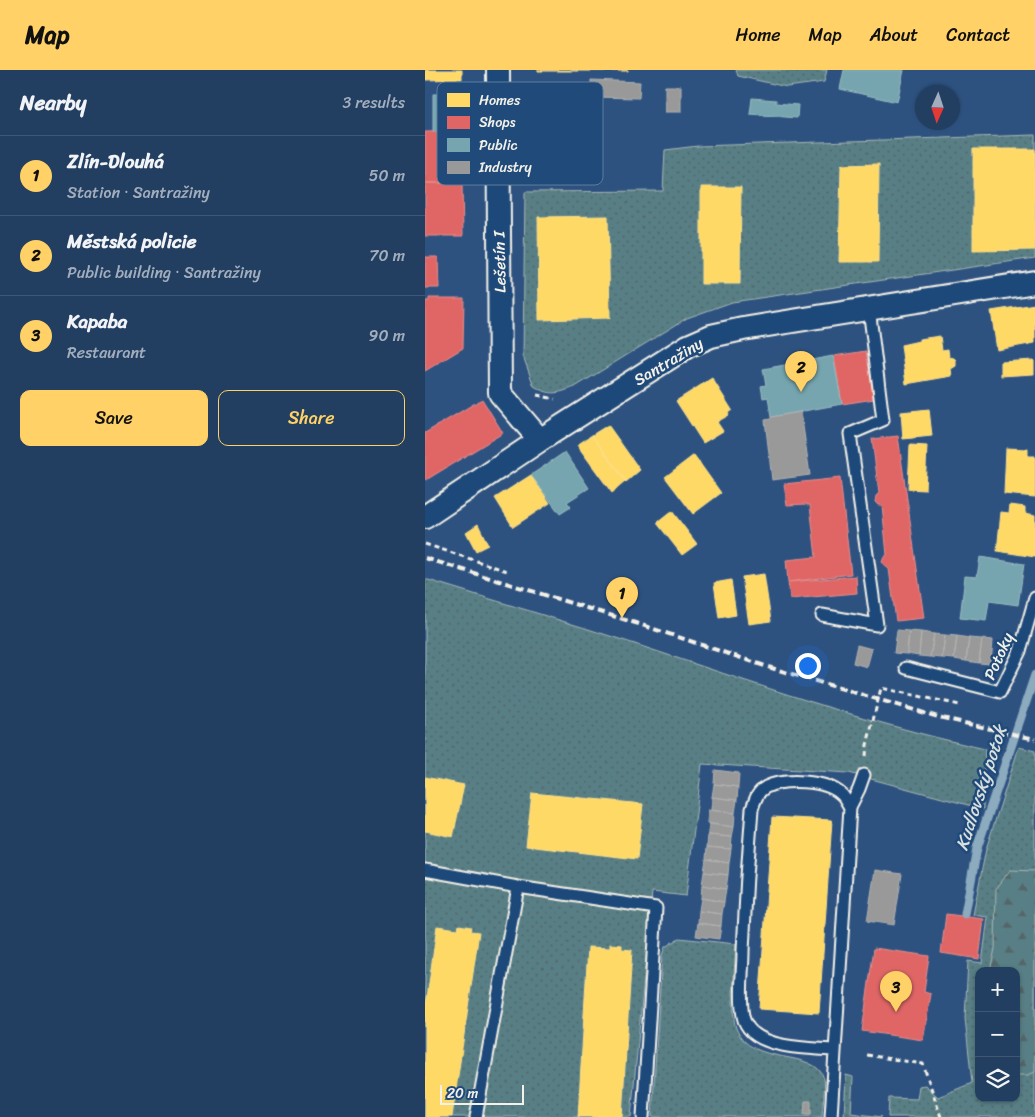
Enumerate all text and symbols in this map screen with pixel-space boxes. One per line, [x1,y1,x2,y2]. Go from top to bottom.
text: Map [25,14,69,56]
text: Home [736,19,781,51]
text: Map [809,19,842,51]
text: About [870,19,918,51]
text: Contact [946,19,1010,51]
legend [437,82,603,185]
text: Nearby [20,84,86,122]
north arrow [915,85,960,130]
text: 3 results [342,88,405,117]
text: Homes [479,88,521,113]
text: Shops [479,110,516,135]
text: Public [479,133,518,158]
text: Zlín-Dlouhá [67,145,164,178]
text: Industry [478,155,533,180]
text: 1 [33,161,39,190]
text: 50 m [369,161,405,190]
text: Station · Santražiny [67,178,210,207]
text: Městská policie [67,225,197,258]
street label: Lešetín I [484,229,515,293]
text: 2 [31,241,41,270]
text: 70 m [369,241,405,270]
text: Public building · Santražiny [67,258,261,287]
text: Kapaba [67,305,127,338]
text: 3 [32,321,40,350]
text: 90 m [369,321,405,350]
street label: Santražiny [628,329,709,394]
text: Restaurant [67,338,146,367]
pin: 2 [785,351,817,392]
button: Save [20,390,208,446]
button: Share [218,390,405,446]
pin: 1 [606,577,638,618]
street label: Potoky [975,627,1022,685]
your location [795,653,821,679]
water label: Kudlovský potok [946,719,1017,855]
map controls [975,967,1020,1102]
button: + [975,967,1020,1012]
pin: 3 [880,971,912,1012]
button: − [975,1012,1020,1057]
button: layers [975,1057,1020,1102]
text: 20 m [447,1081,478,1106]
scale bar [440,1082,524,1105]

